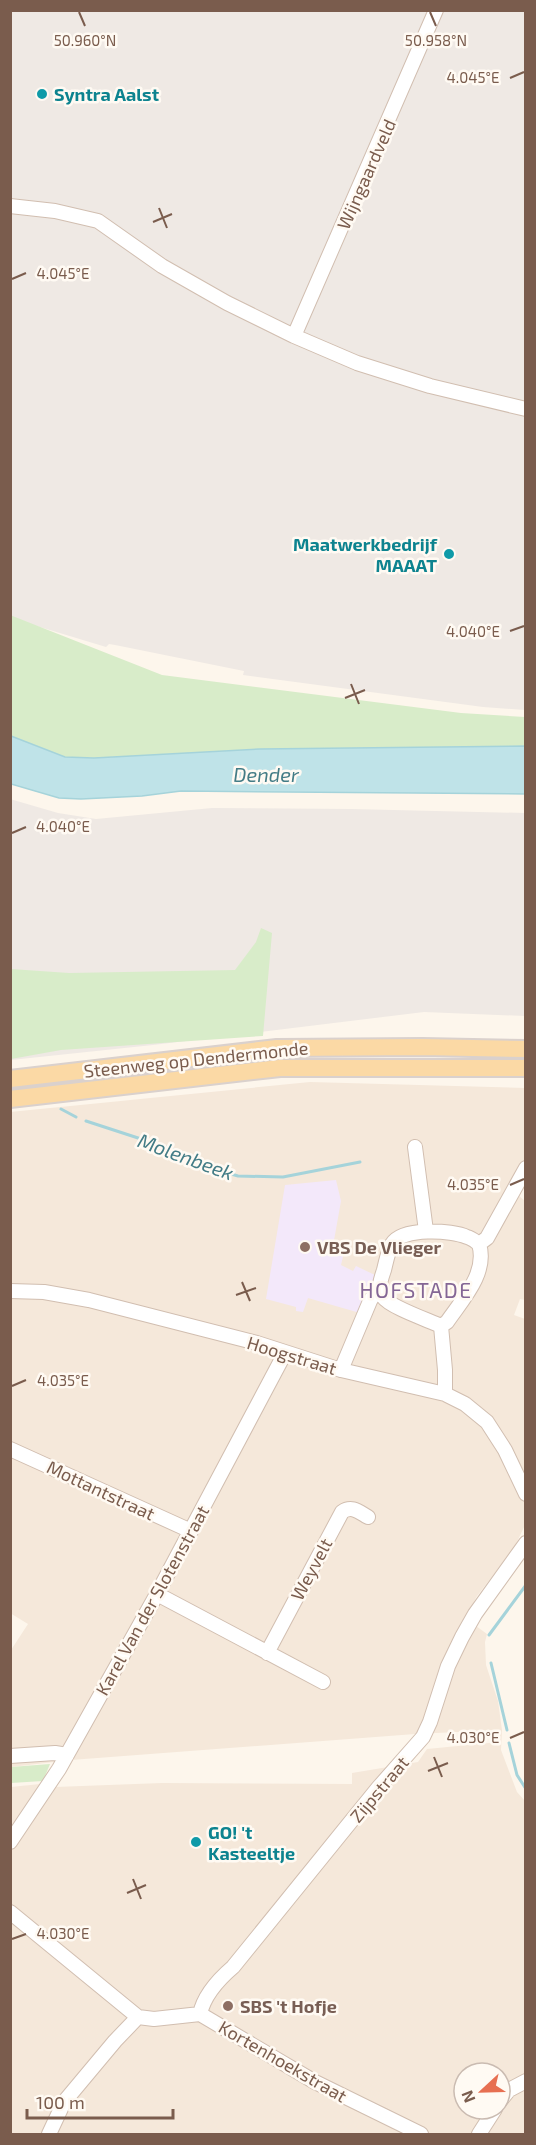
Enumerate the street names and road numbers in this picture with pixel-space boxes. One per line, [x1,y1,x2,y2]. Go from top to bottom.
street label: Wijngaardveld [332,115,400,233]
street label: Steenweg op Dendermonde [83,1036,309,1082]
street label: Hoogstraat [245,1331,340,1379]
street label: Mottantstraat [43,1455,159,1525]
street label: Karel Van der Slotenstraat [91,1501,214,1699]
street label: Weyvelt [286,1534,337,1604]
street label: Zijpstraat [345,1751,413,1826]
street label: Kortenhoekstraat [215,2015,351,2107]

